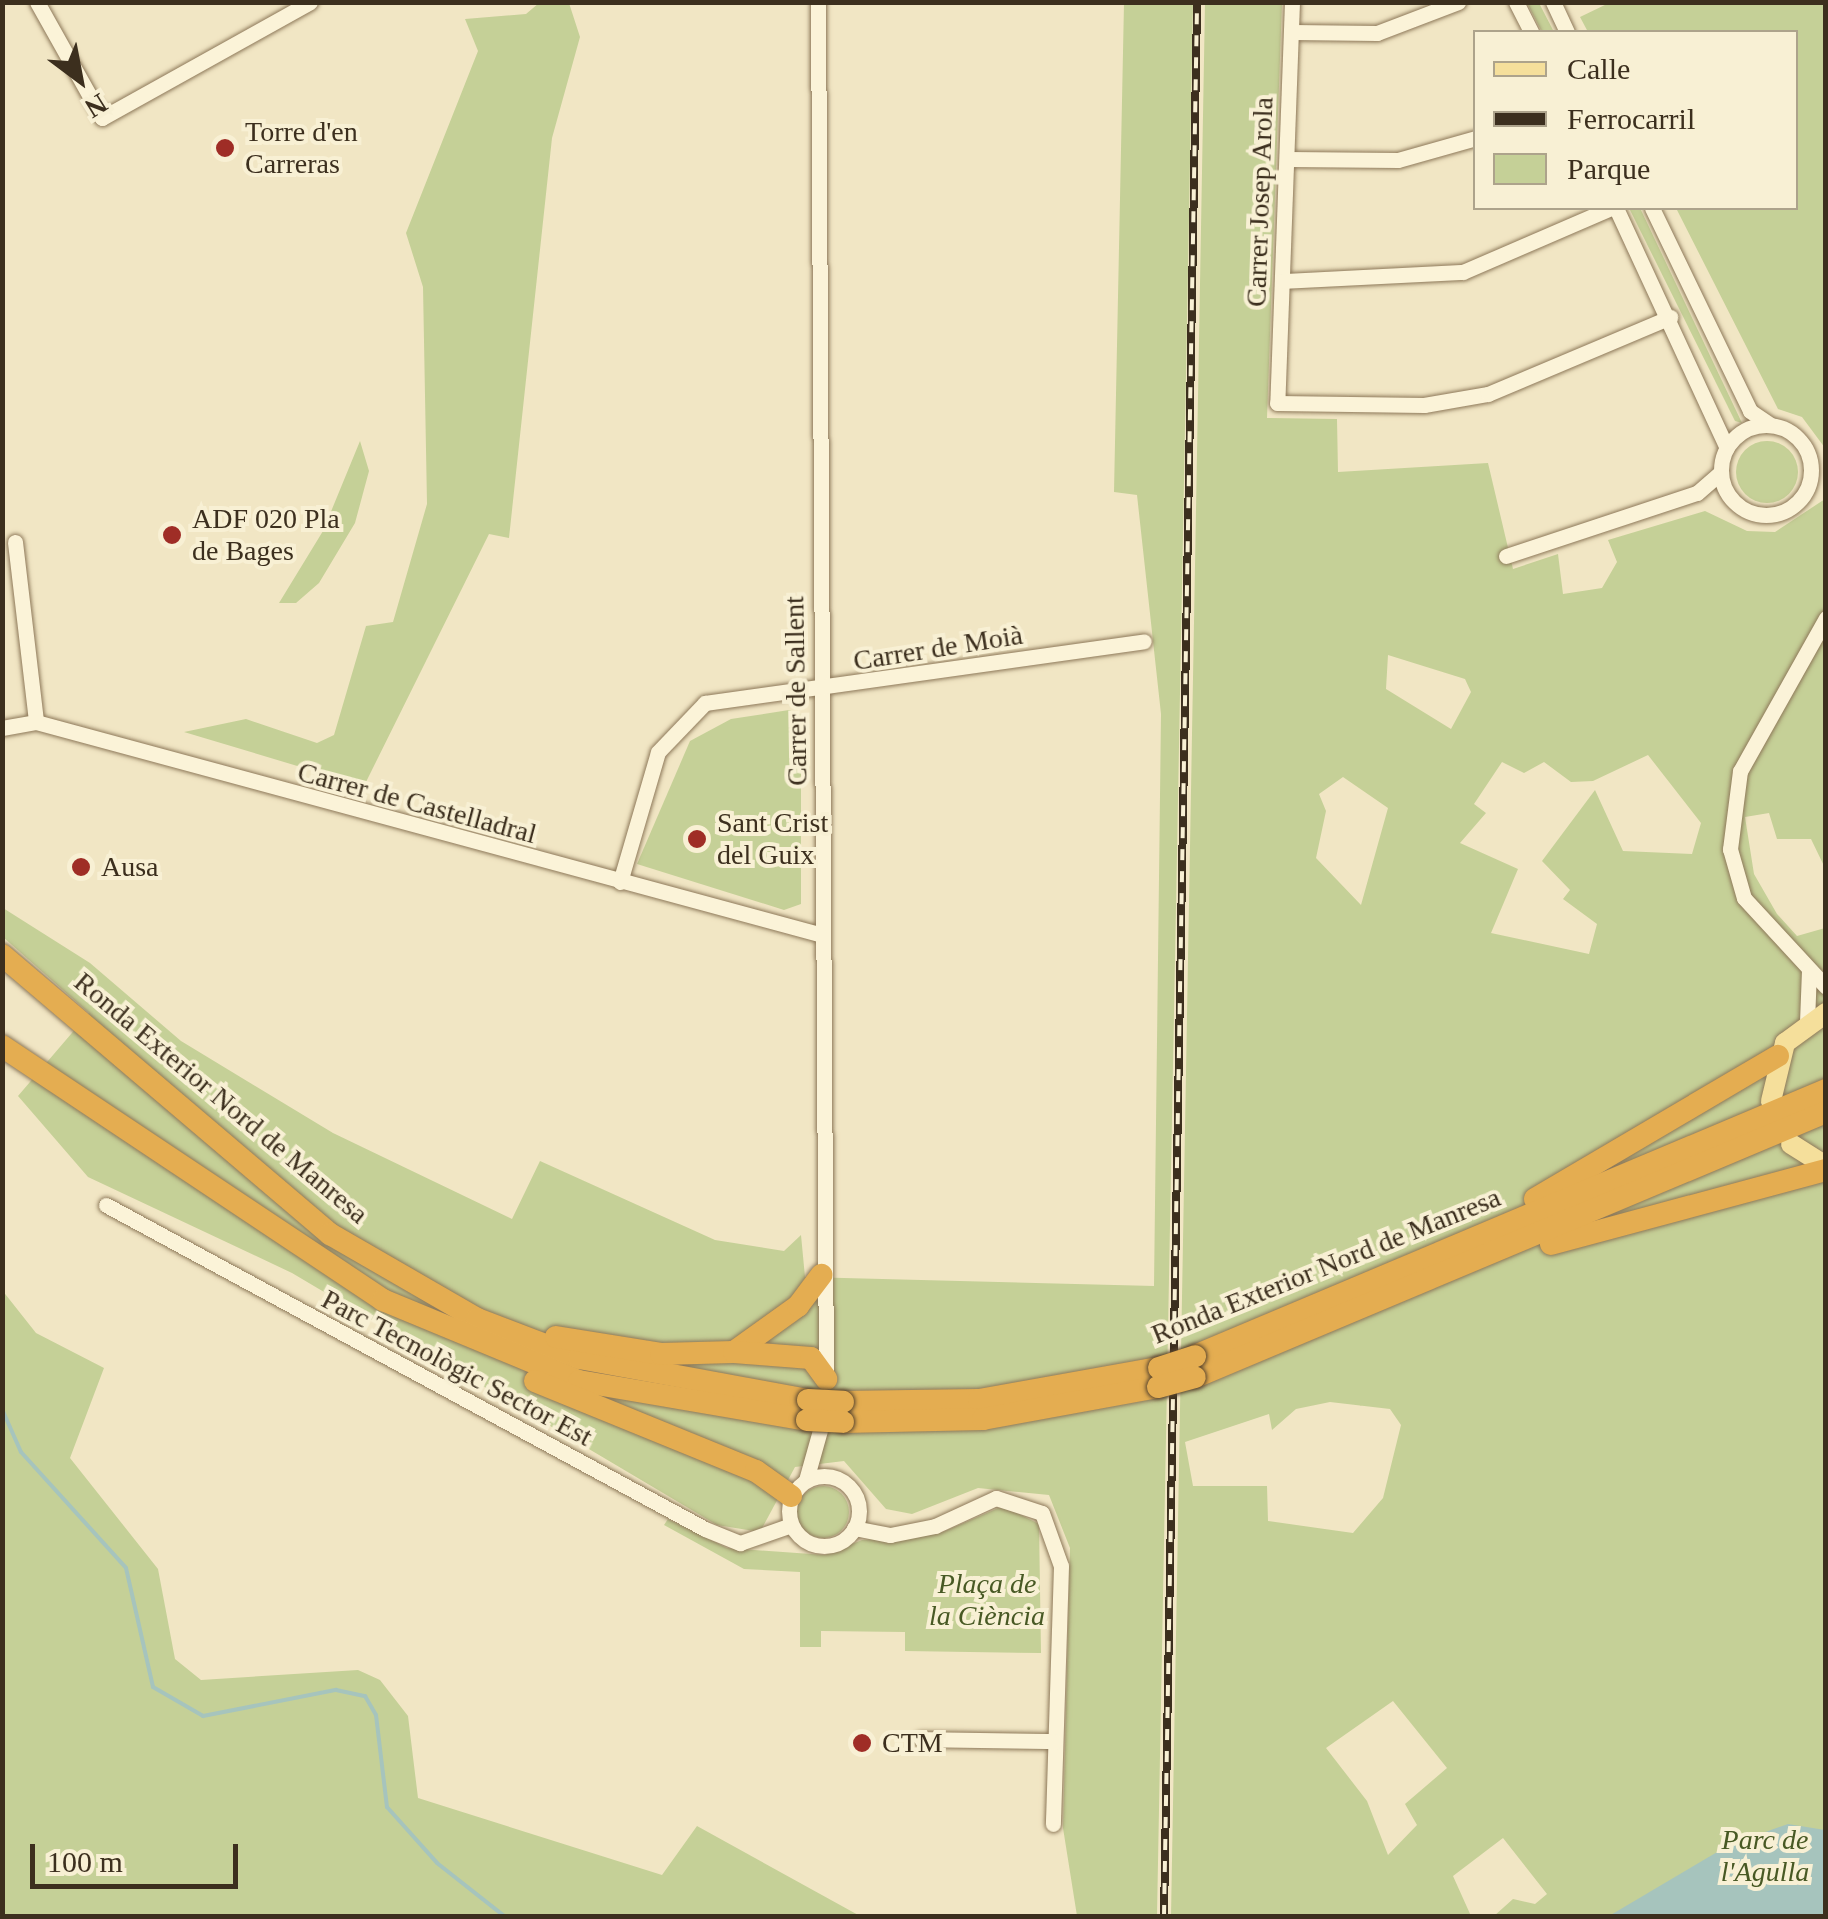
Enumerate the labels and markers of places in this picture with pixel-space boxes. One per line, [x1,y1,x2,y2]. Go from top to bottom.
place label: Torre d'en Carreras [245,115,358,181]
marker: Torre d'en Carreras [214,137,236,159]
place label: ADF 020 Pla de Bages [192,502,340,568]
marker: ADF 020 Pla de Bages [161,524,183,546]
place label: Sant Crist del Guix [717,806,828,872]
marker: Sant Crist del Guix [686,828,708,850]
place label: Ausa [101,850,159,884]
marker: Ausa [70,856,92,878]
place label: CTM [882,1726,943,1760]
marker: CTM [851,1732,873,1754]

